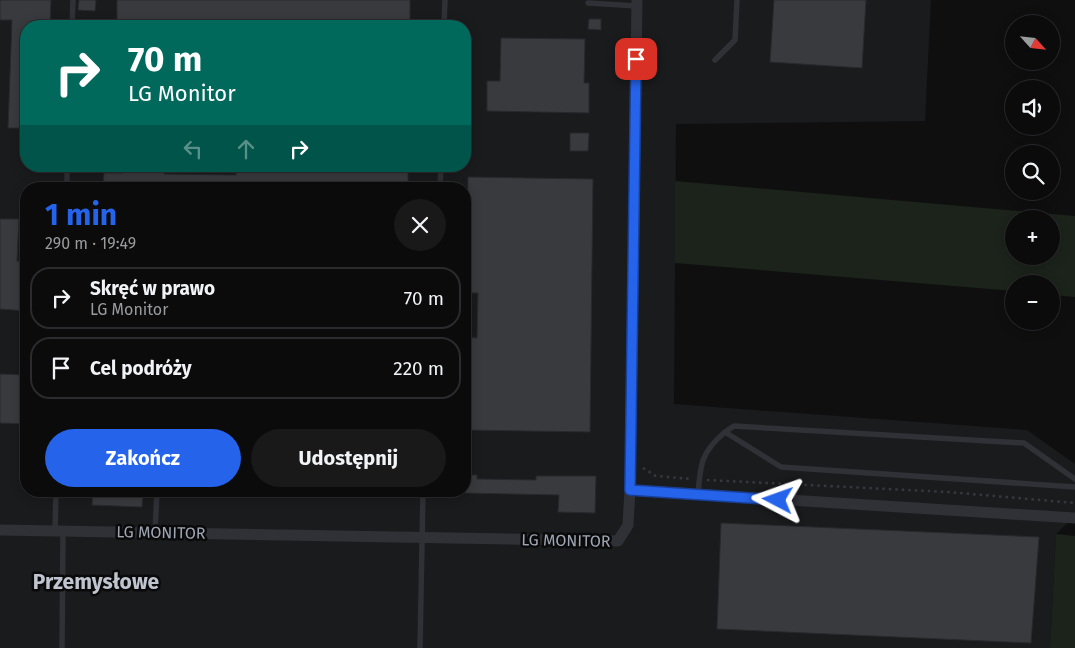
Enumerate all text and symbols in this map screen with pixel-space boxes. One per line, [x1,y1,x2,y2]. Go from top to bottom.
north arrow [1005,15,1060,70]
map controls [1005,15,1060,330]
text: 70 m [128,38,202,80]
pin [615,38,657,80]
icon: right [45,40,110,105]
icon: arrive [622,45,650,73]
text: LG Monitor [128,80,236,107]
button: sound [1005,80,1060,135]
icon: left [179,135,207,163]
icon: ahead [232,135,260,163]
icon: right [285,135,313,163]
button: search [1005,145,1060,200]
text: 1 min [45,197,117,233]
button: close [394,199,446,251]
button: + [1005,210,1060,265]
text: 290 m · 19:49 [45,234,136,253]
button: − [1005,275,1060,330]
text: Skręć w prawo [90,277,215,300]
icon: right [47,284,75,312]
text: 70 m [404,287,444,310]
text: LG Monitor [90,300,168,319]
icon: arrive [47,354,75,382]
text: Cel podróży [90,357,192,380]
text: 220 m [393,357,444,380]
button: Zakończ [45,429,241,487]
button: Udostępnij [251,429,446,487]
position arrow [751,473,803,525]
street label: LG MONITOR [116,522,206,543]
street label: LG MONITOR [521,530,611,551]
district label: Przemysłowe [33,569,160,595]

